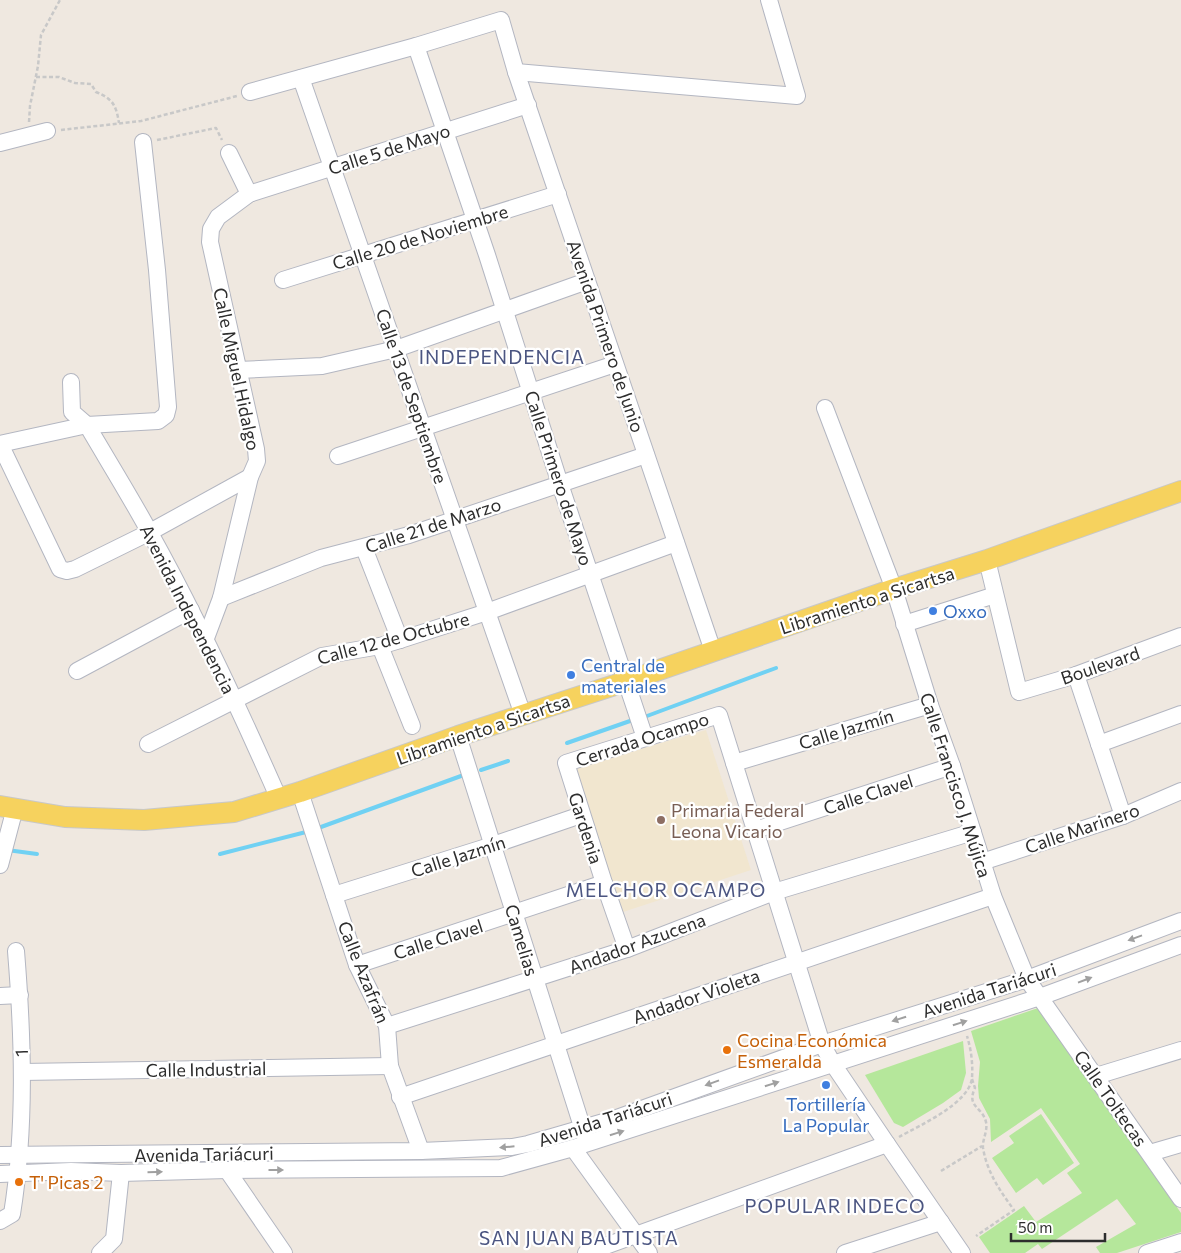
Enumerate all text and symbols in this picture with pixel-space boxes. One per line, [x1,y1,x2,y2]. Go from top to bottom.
street label: Calle 5 de Mayo [325,119,453,179]
street label: Calle 20 de Noviembre [330,200,510,274]
street label: Avenida Primero de Junio [563,237,649,435]
street label: Calle Miguel Hidalgo [209,286,265,452]
street label: Calle 13 de Septiembre [372,306,452,486]
district label: INDEPENDENCIA [419,345,585,368]
street label: Calle Primero de Mayo [520,388,598,568]
street label: Calle 21 de Marzo [362,493,504,557]
street label: Avenida Independencia [136,521,240,697]
street label: Libramiento a Sicartsa [777,561,957,639]
place label: Oxxo [943,600,987,622]
marker: Oxxo [927,605,939,617]
street label: Calle 12 de Octubre [315,607,471,669]
street label: Boulevard [1058,641,1142,689]
place label: Central de materiales [581,654,666,697]
marker: Central de materiales [565,669,577,681]
street label: Libramiento a Sicartsa [393,689,573,769]
street label: Calle Francisco J. Mújica [916,690,996,880]
street label: Calle Jazmín [796,704,896,754]
street label: Cerrada Ocampo [573,707,711,771]
street label: Calle Clavel [820,769,916,819]
street label: Gardenia [564,790,608,866]
street label: Calle Marinero [1022,798,1142,858]
place label: Primaria Federal Leona Vicario [671,799,804,842]
marker: Primaria Federal Leona Vicario [655,814,667,826]
street label: Calle Jazmín [408,830,508,882]
district label: MELCHOR OCAMPO [566,878,766,901]
street label: Camelias [501,902,543,978]
street label: Andador Azucena [566,908,708,978]
street label: Calle Clavel [390,914,486,964]
street label: Calle Azafrán [333,918,395,1026]
one-way arrow [1127,934,1142,942]
street label: Avenida Tariácuri [919,958,1059,1022]
street label: Andador Violeta [630,964,762,1028]
one-way arrow [1078,976,1093,984]
one-way arrow [891,1016,906,1024]
one-way arrow [953,1019,968,1027]
place label: Cocina Económica Esmeralda [737,1029,887,1072]
marker: Cocina Económica Esmeralda [721,1044,733,1056]
street label: Calle Toltecas [1070,1046,1152,1150]
street label: 1 [10,1049,32,1057]
street label: Calle Industrial [145,1057,267,1081]
one-way arrow [704,1079,719,1087]
one-way arrow [765,1079,780,1087]
marker: Tortillería La Popular [820,1079,832,1091]
street label: Avenida Tariácuri [535,1087,675,1151]
place label: Tortillería La Popular [783,1093,869,1136]
one-way arrow [610,1129,625,1137]
street label: Avenida Tariácuri [134,1142,274,1166]
one-way arrow [499,1143,515,1151]
one-way arrow [268,1166,284,1174]
one-way arrow [147,1168,163,1176]
place label: T' Picas 2 [29,1171,103,1193]
marker: T' Picas 2 [13,1176,25,1188]
district label: POPULAR INDECO [744,1194,926,1217]
scale bar [1011,1210,1105,1242]
text: 50 m [1018,1218,1052,1236]
district label: SAN JUAN BAUTISTA [479,1226,679,1249]

